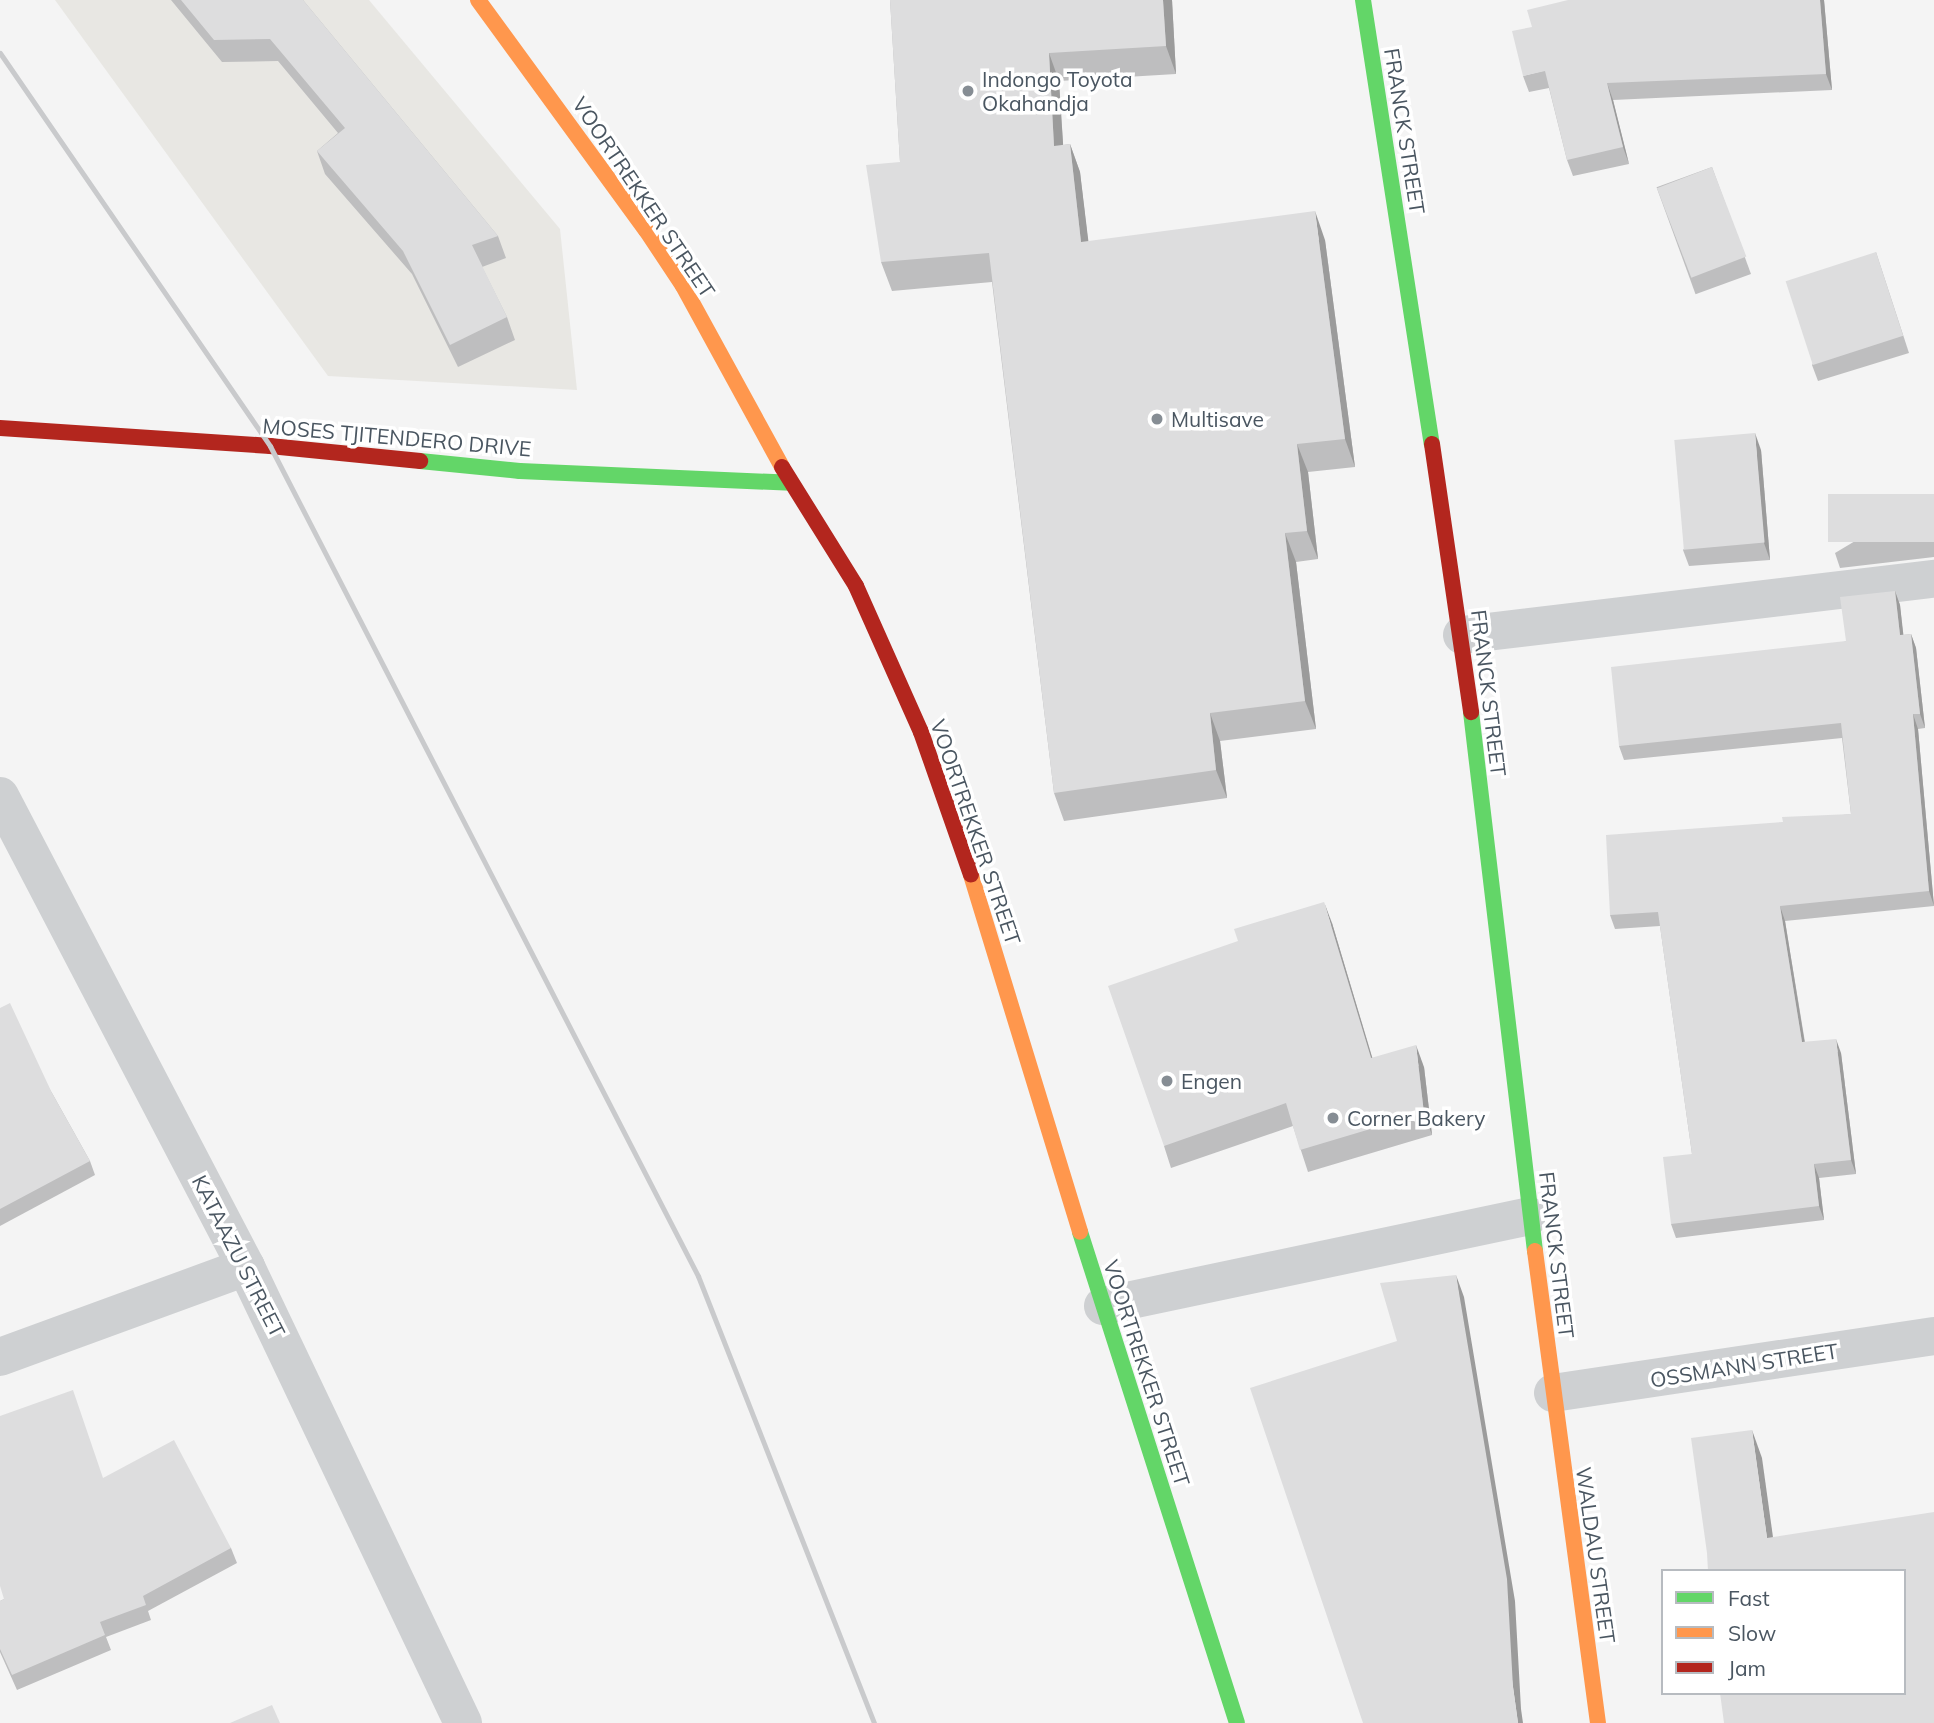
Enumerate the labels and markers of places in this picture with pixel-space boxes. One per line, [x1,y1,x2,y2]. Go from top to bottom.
place label: Indongo Toyota Okahandja [982,66,1133,116]
marker: Indongo Toyota Okahandja [960,83,976,99]
place label: Multisave [1171,406,1264,432]
marker: Multisave [1149,411,1165,427]
place label: Engen [1181,1068,1242,1094]
marker: Engen [1159,1073,1175,1089]
place label: Corner Bakery [1347,1105,1485,1131]
marker: Corner Bakery [1325,1110,1341,1126]

